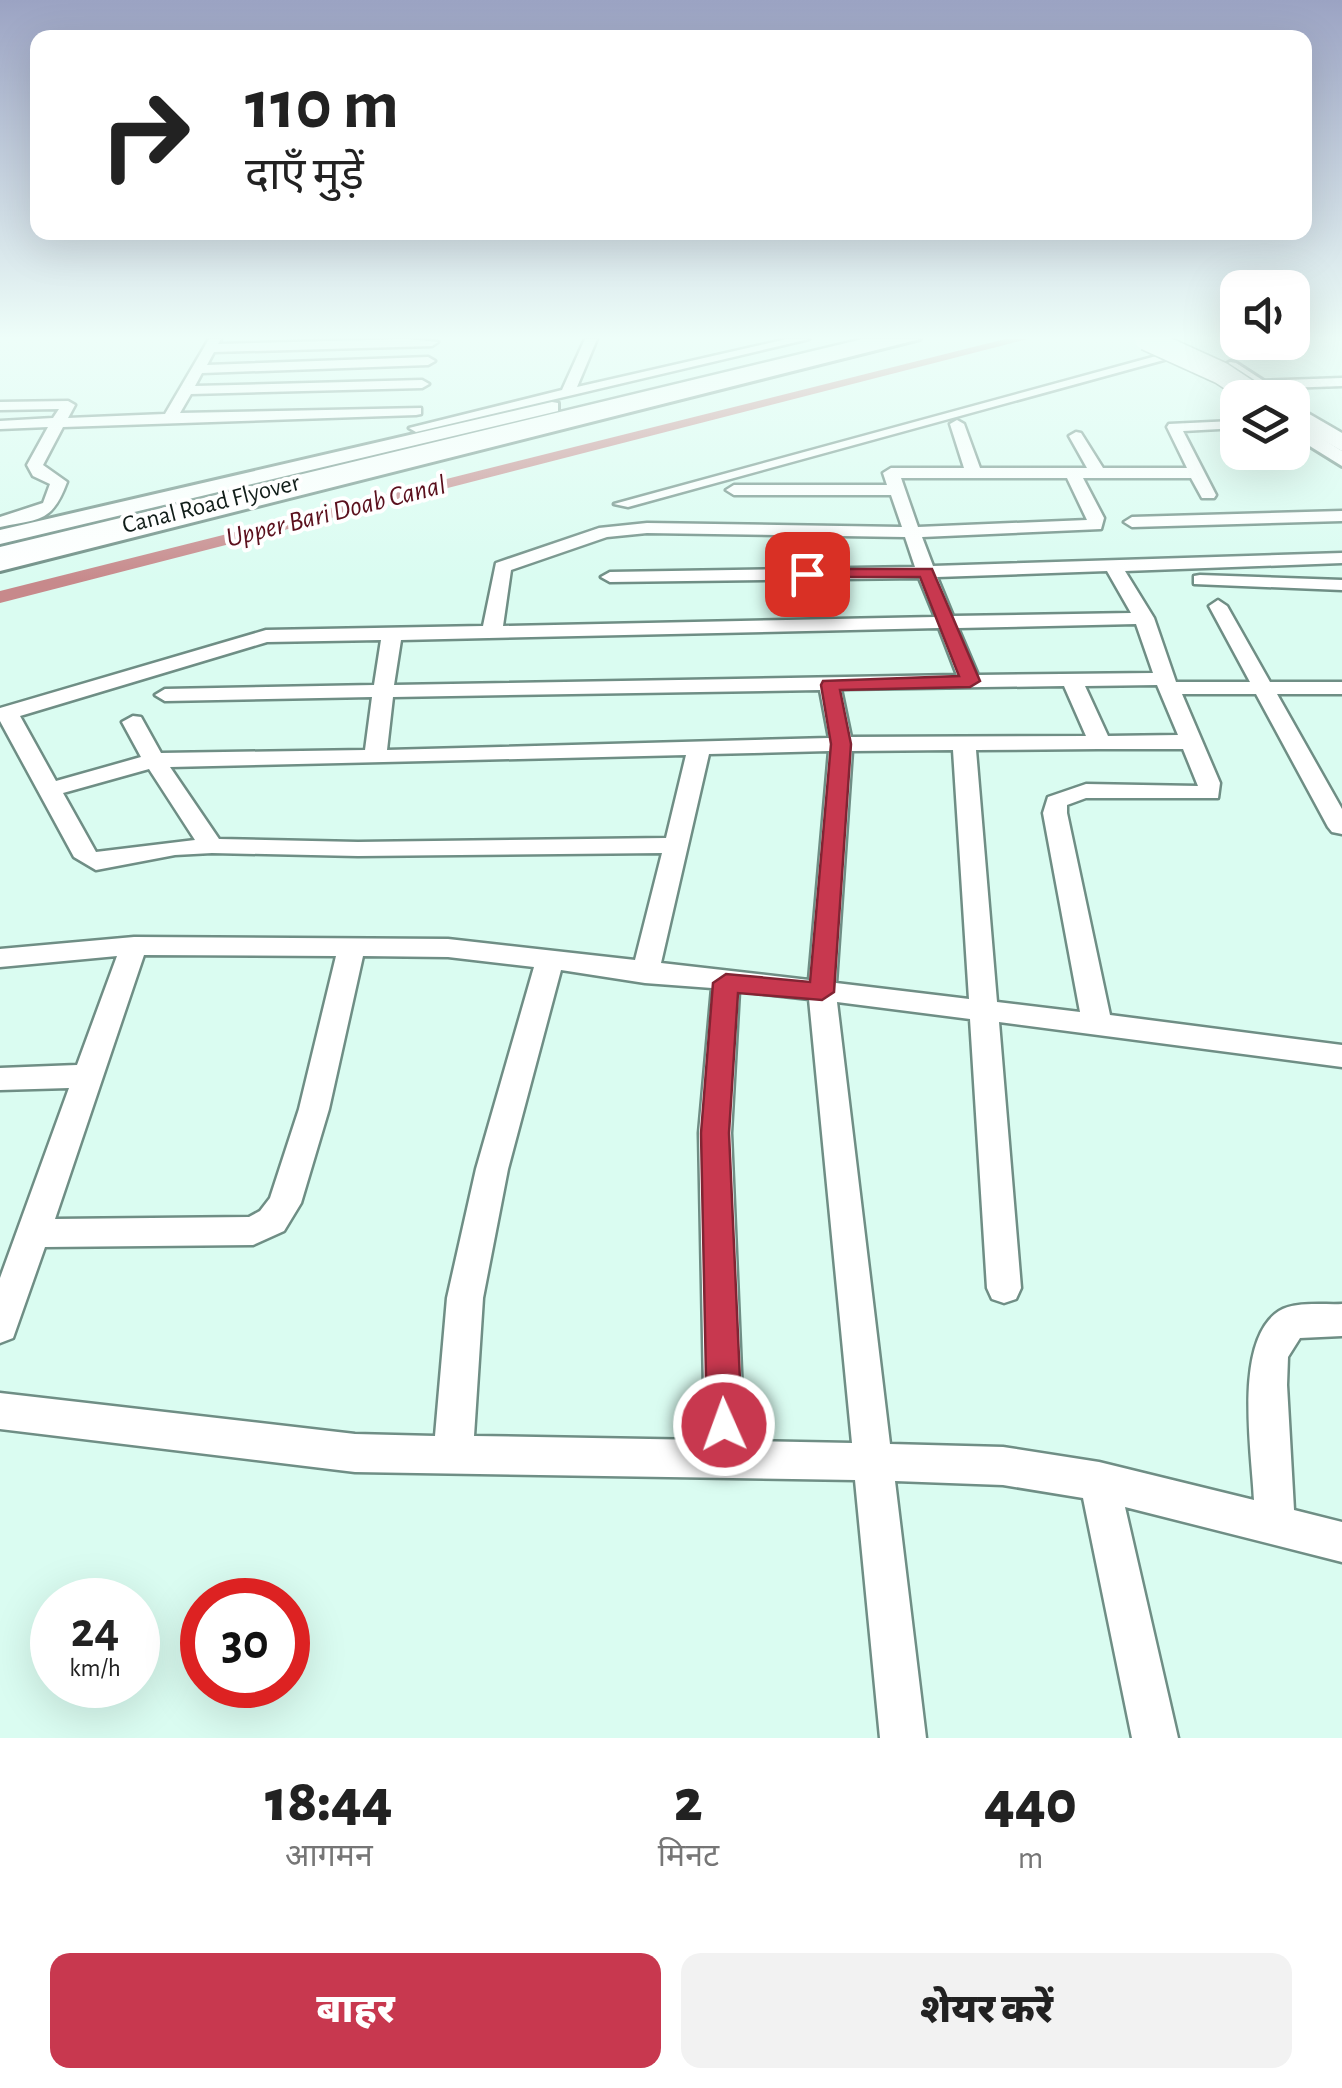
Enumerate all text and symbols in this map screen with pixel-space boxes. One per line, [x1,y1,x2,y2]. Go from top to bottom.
icon: right [80,70,210,200]
text: 110 m [245,71,399,141]
text: दाएँ मुड़ें [245,153,364,198]
map controls [1220,270,1310,470]
button: sound [1220,270,1310,360]
button: layers [1220,380,1310,470]
street label: Canal Road Flyover [120,470,302,538]
water label: Upper Bari Doab Canal [223,471,449,553]
pin [765,532,850,617]
icon: arrive [780,547,835,602]
position arrow [672,1373,776,1477]
speed limit sign: 30 [180,1578,310,1708]
text: 24 [71,1606,119,1656]
text: km/h [69,1656,121,1681]
text: 18:44 [265,1772,393,1832]
text: 2 [674,1772,703,1832]
text: 440 [984,1774,1077,1834]
text: आगमन [285,1840,373,1872]
text: मिनट [658,1840,719,1872]
text: m [1018,1842,1043,1874]
button: बाहर [50,1953,661,2068]
button: शेयर करें [681,1953,1292,2068]

